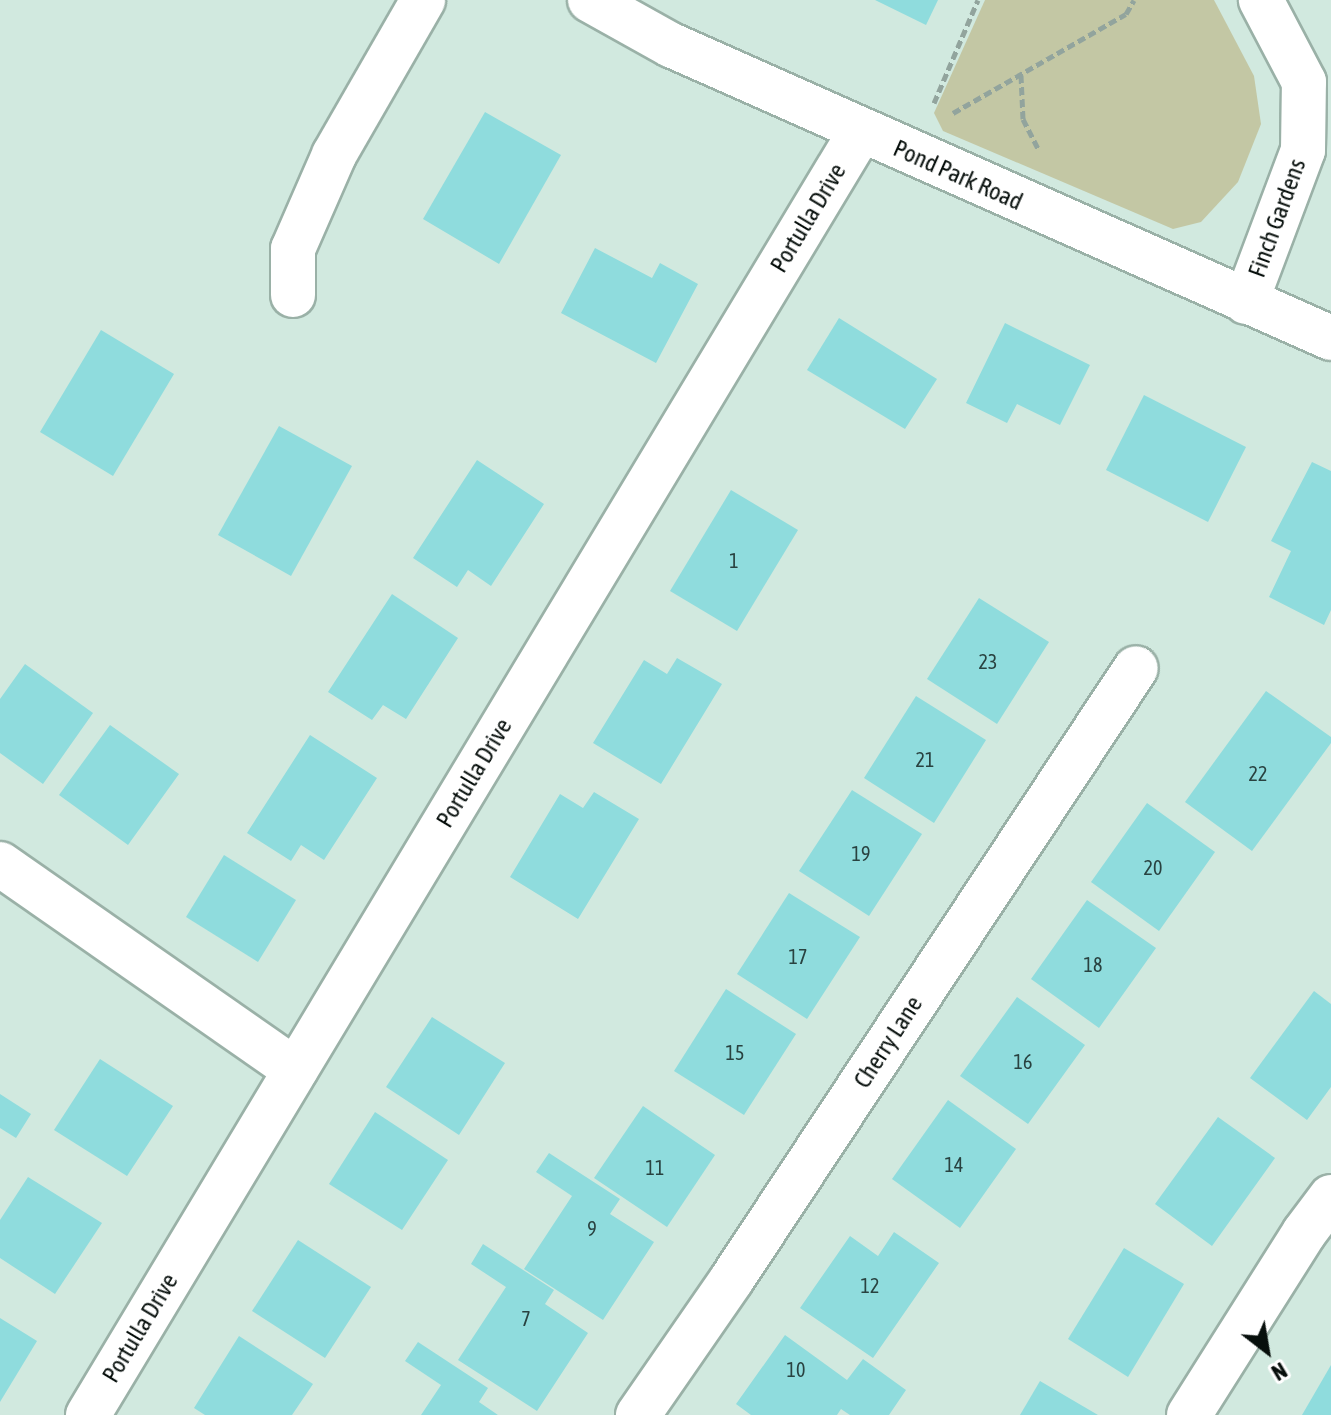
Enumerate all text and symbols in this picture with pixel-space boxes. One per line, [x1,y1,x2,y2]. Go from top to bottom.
street label: Pond Park Road [889,134,1027,216]
street label: Finch Gardens [1242,155,1312,281]
street label: Portulla Drive [764,158,852,278]
house number: 1 [729,548,739,572]
house number: 23 [979,649,997,673]
street label: Portulla Drive [430,713,518,833]
house number: 21 [916,747,934,771]
house number: 22 [1249,761,1267,785]
house number: 19 [852,841,870,865]
house number: 20 [1144,855,1162,879]
house number: 17 [789,944,807,968]
house number: 18 [1084,952,1102,976]
street label: Cherry Lane [848,991,928,1093]
house number: 15 [726,1040,744,1064]
house number: 16 [1014,1049,1032,1073]
house number: 14 [945,1152,963,1176]
house number: 11 [646,1155,664,1179]
house number: 9 [587,1216,597,1240]
street label: Portulla Drive [96,1268,184,1388]
house number: 12 [861,1273,879,1297]
house number: 7 [521,1306,531,1330]
north arrow [1227,1311,1307,1391]
house number: 10 [787,1357,805,1381]
text: N [1267,1357,1292,1386]

